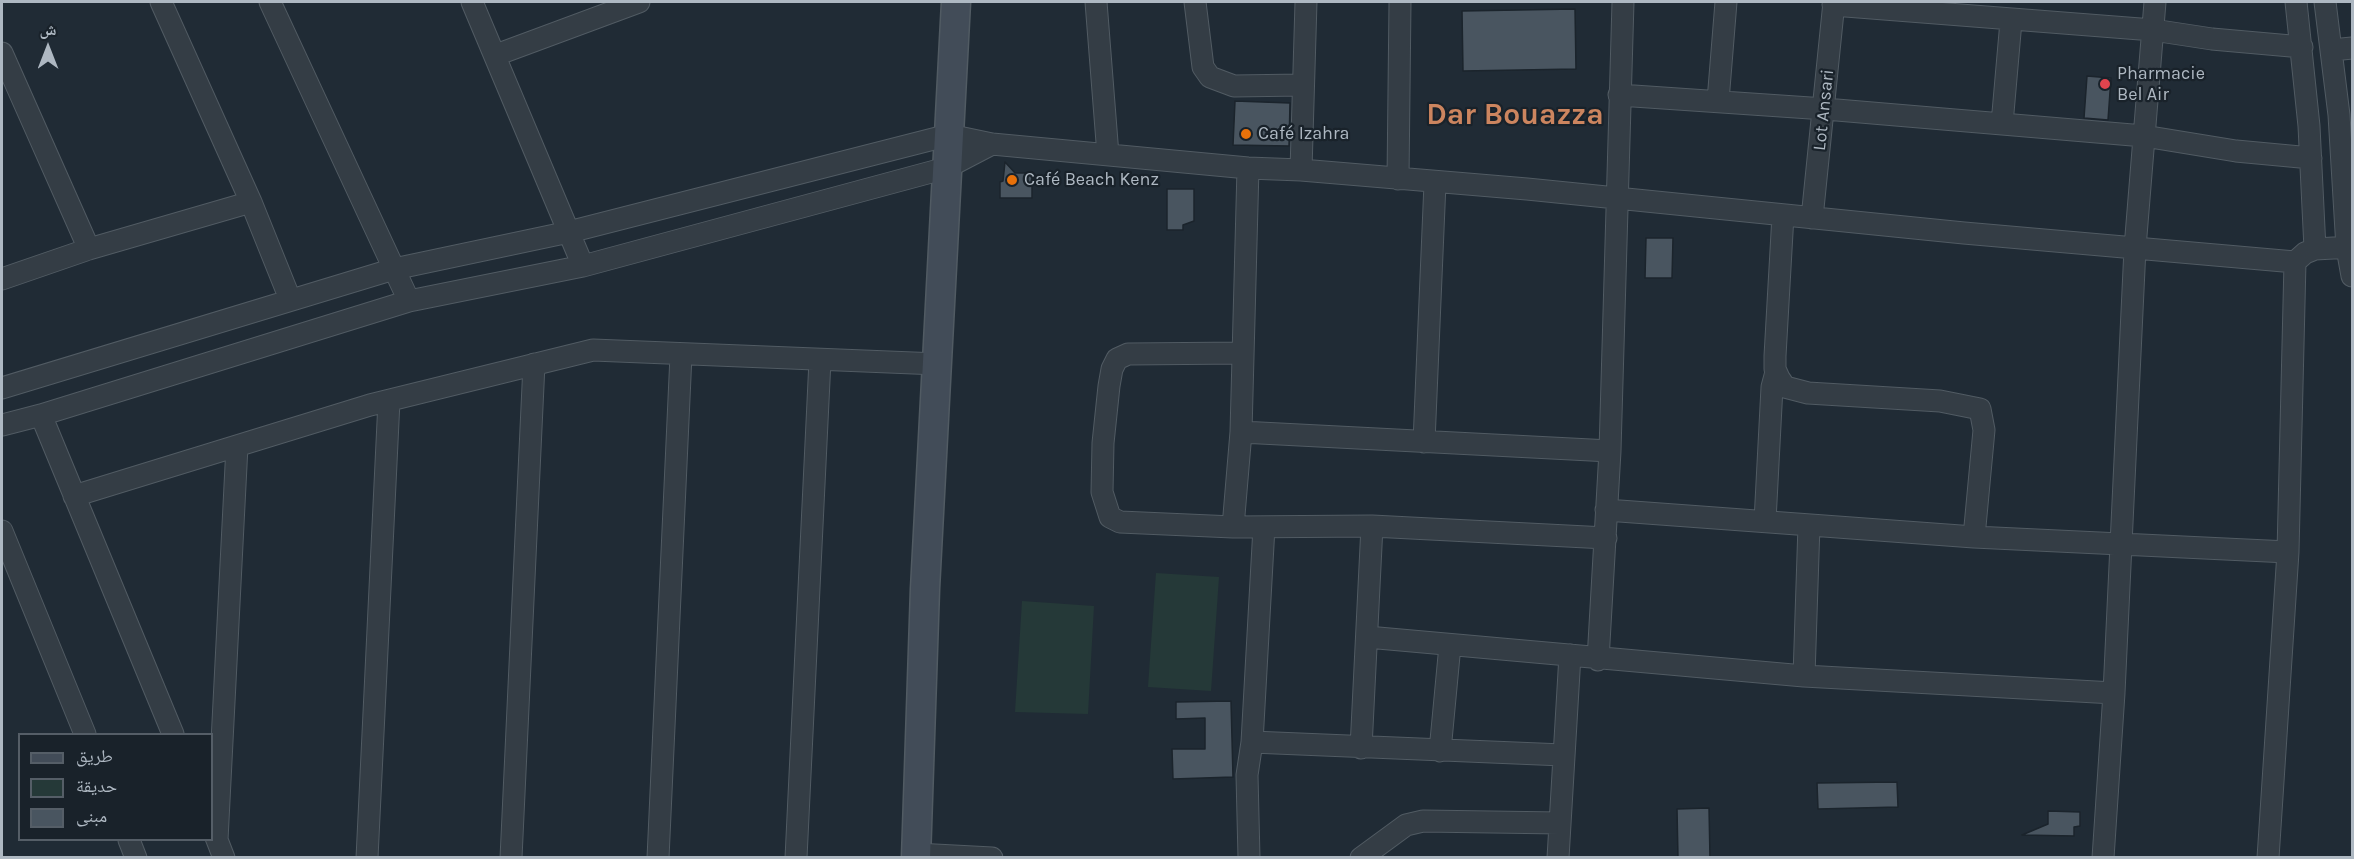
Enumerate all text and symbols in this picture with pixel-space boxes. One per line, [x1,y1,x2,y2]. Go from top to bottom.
north arrow [18,18,78,78]
text: ش [40,20,56,39]
place label: Pharmacie Bel Air [2117,63,2205,106]
street label: Lot Ansari [1809,68,1839,152]
marker: Pharmacie Bel Air [2098,77,2112,91]
district label: Dar Bouazza [1426,97,1604,133]
place label: Café Izahra [1258,123,1349,145]
marker: Café Izahra [1239,127,1253,141]
place label: Café Beach Kenz [1024,169,1159,191]
marker: Café Beach Kenz [1005,173,1019,187]
legend [18,733,213,841]
text: طريق [76,745,113,767]
text: حديقة [76,775,117,797]
text: مبنى [76,805,107,827]

